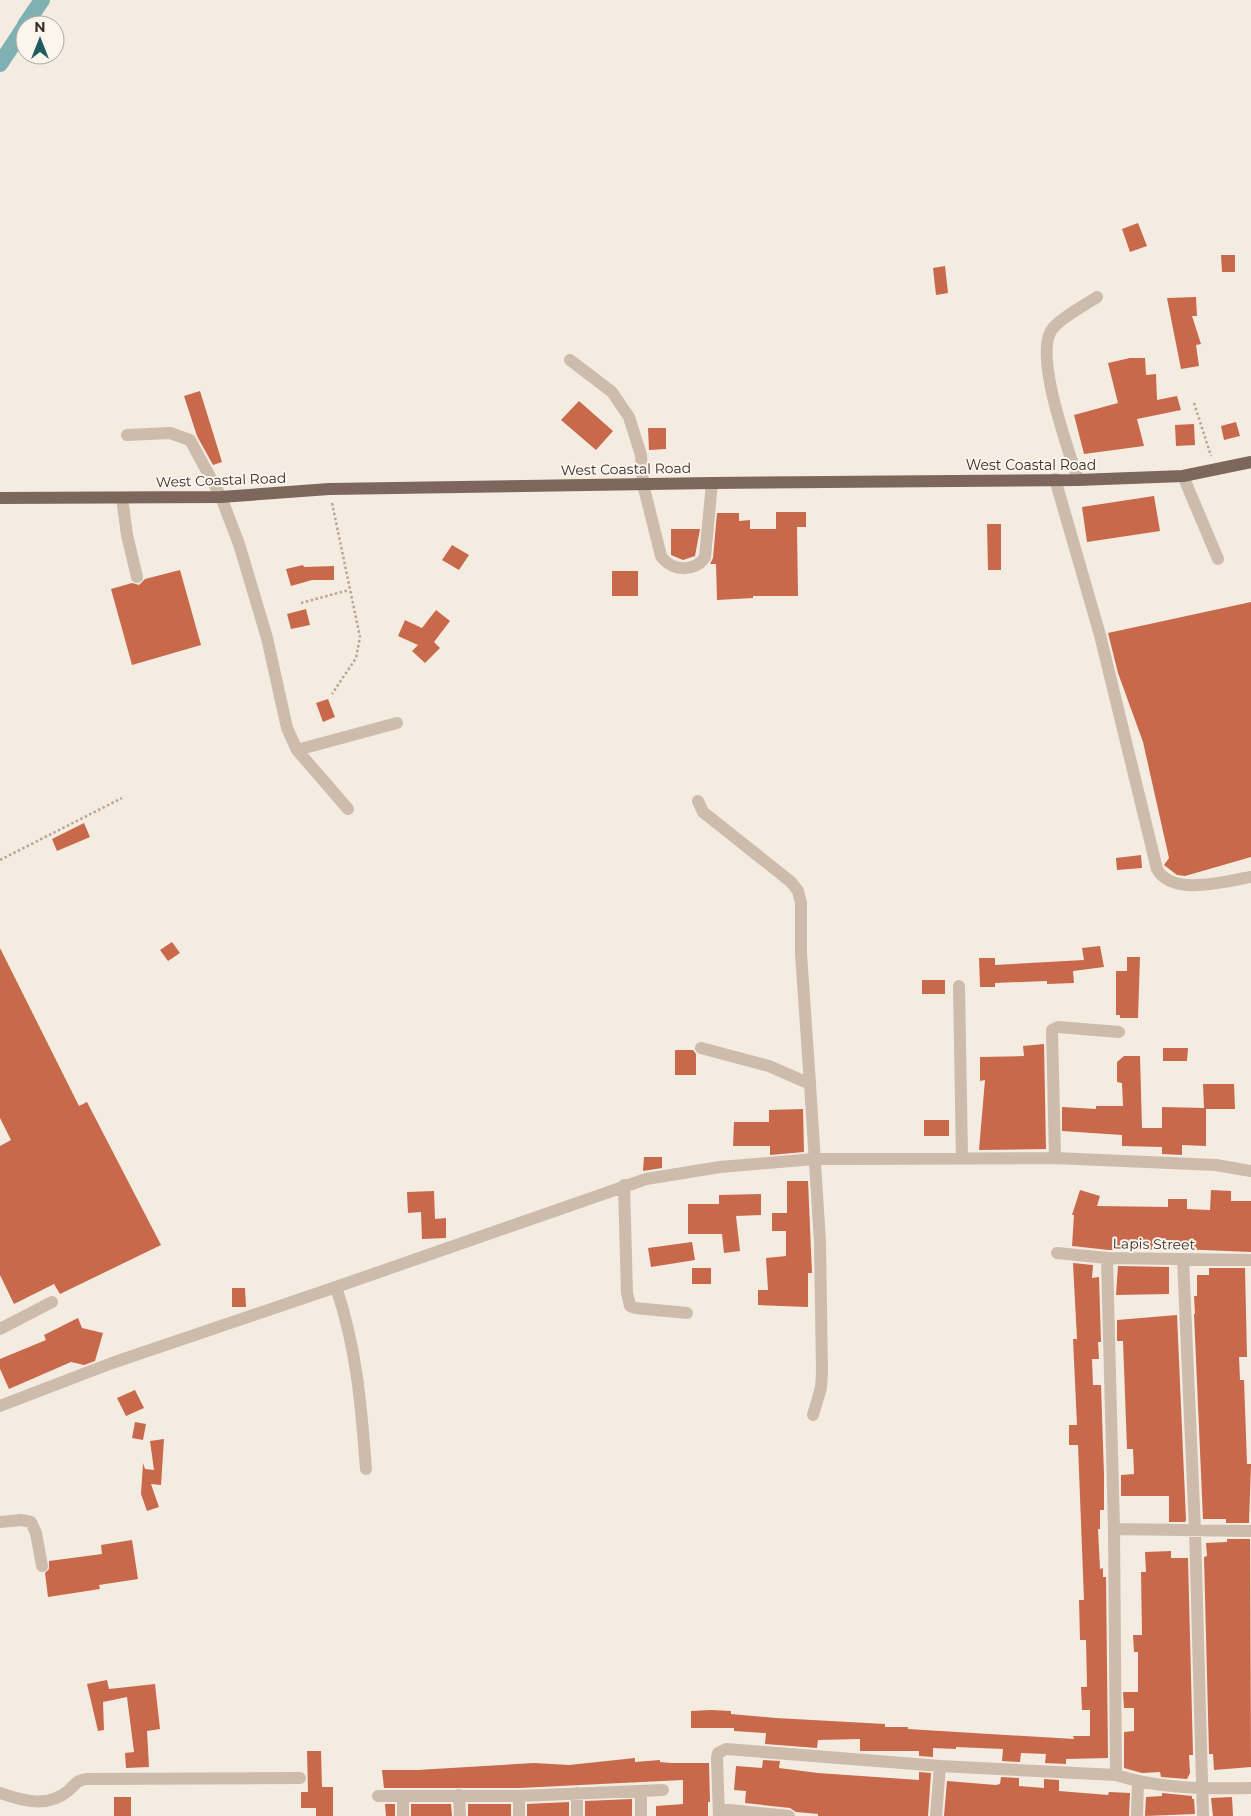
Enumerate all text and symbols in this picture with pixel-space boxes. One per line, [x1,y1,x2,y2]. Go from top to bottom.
north arrow [15,15,65,65]
text: N [34,18,46,36]
street label: West Coastal Road [966,456,1096,474]
street label: West Coastal Road [561,459,691,479]
street label: West Coastal Road [155,469,287,491]
street label: Lapis Street [1113,1234,1196,1254]

